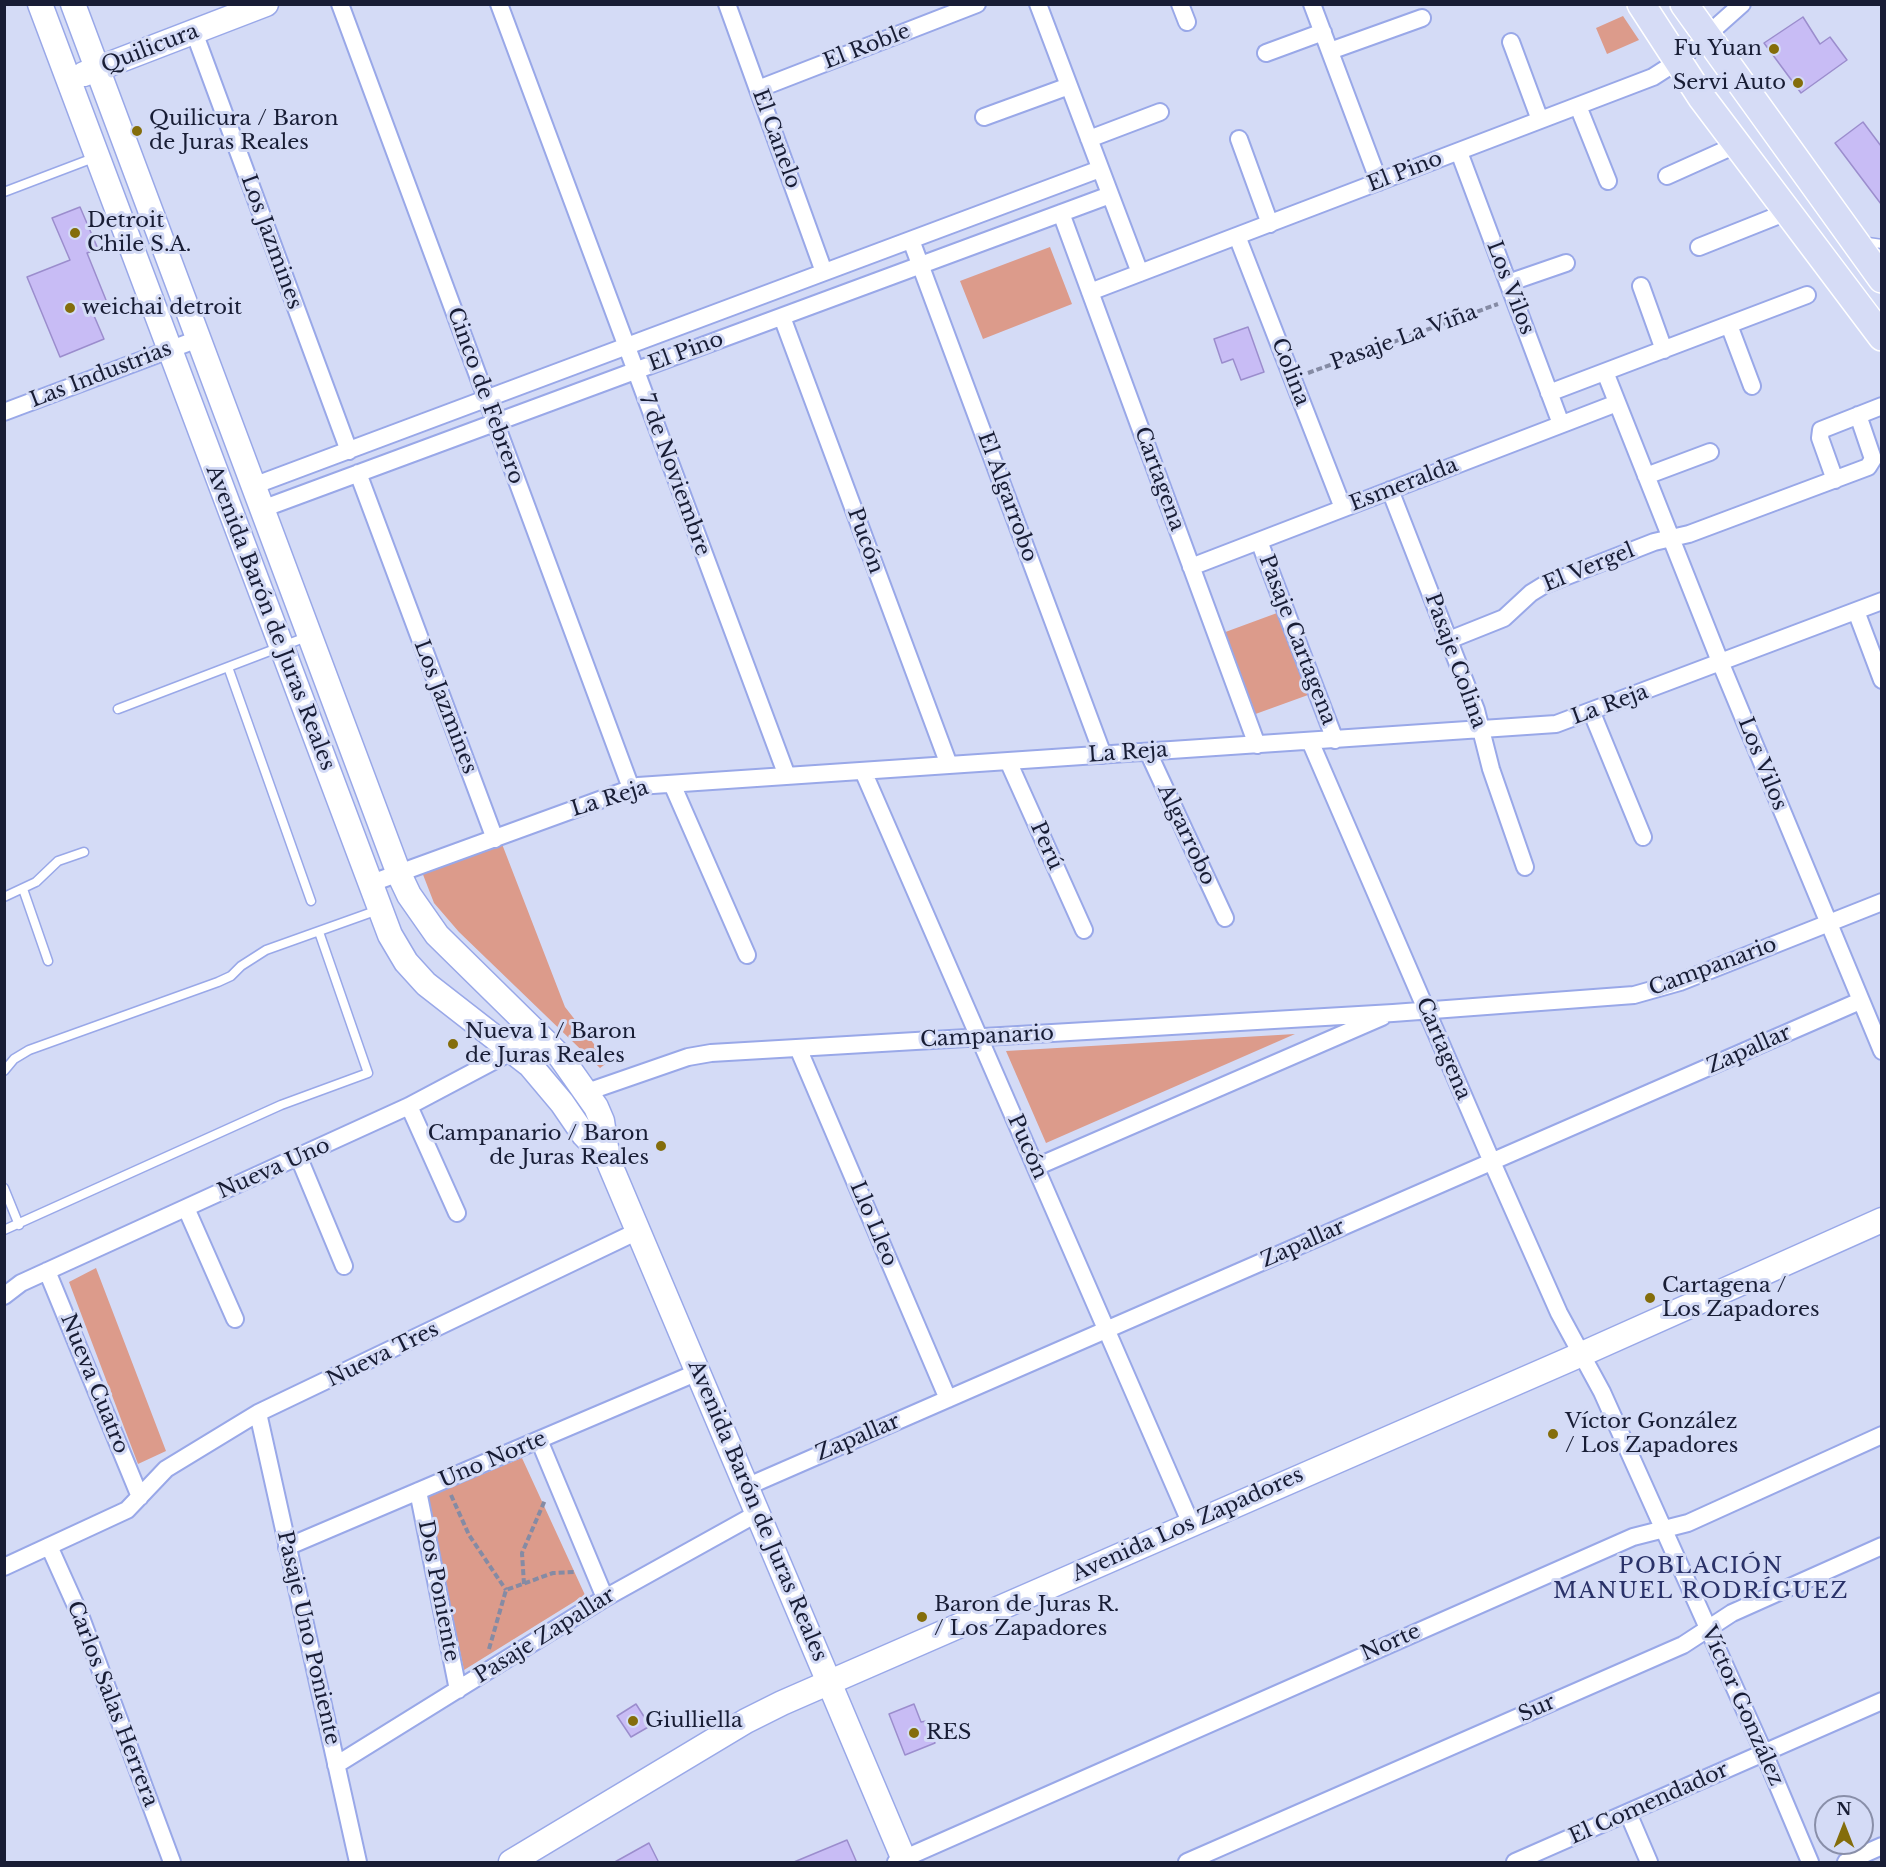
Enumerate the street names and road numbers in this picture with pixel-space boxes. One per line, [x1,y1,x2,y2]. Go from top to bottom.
street label: Quilicura [98,19,202,79]
street label: El Roble [820,19,914,75]
street label: El Canelo [746,86,806,192]
street label: El Pino [1364,146,1446,198]
street label: Los Jazmines [235,171,307,313]
street label: Los Vilos [1481,238,1539,338]
street label: Pasaje La Viña [1327,300,1481,376]
street label: Cinco de Febrero [441,304,529,488]
street label: El Pino [645,327,727,377]
street label: Colina [1266,334,1314,410]
street label: Las Industrias [27,336,175,414]
street label: 7 de Noviembre [633,391,715,559]
street label: Cartagena [1129,424,1189,534]
street label: El Algarrobo [972,429,1042,565]
street label: Esmeralda [1346,453,1462,517]
street label: Avenida Barón de Juras Reales [200,462,340,774]
street label: Pucón [842,505,888,577]
street label: El Vergel [1540,538,1638,598]
street label: Pasaje Cartagena [1253,551,1341,729]
street label: Pasaje Colina [1419,590,1491,732]
street label: Los Jazmines [408,637,482,777]
street label: La Reja [1568,680,1652,730]
street label: Los Vilos [1732,714,1792,814]
street label: La Reja [1088,738,1168,768]
street label: La Reja [568,775,652,823]
street label: Algarrobo [1152,781,1220,889]
street label: Perú [1024,818,1068,874]
street label: Campanario [1646,932,1780,1002]
street label: Cartagena [1410,994,1476,1104]
street label: Zapallar [1703,1020,1795,1080]
street label: Campanario [919,1021,1055,1053]
street label: Pucón [1002,1111,1052,1183]
street label: Nueva Uno [214,1133,334,1205]
street label: Llo Lleo [844,1178,902,1270]
street label: Zapallar [1257,1214,1349,1274]
street label: Nueva Cuatro [55,1310,133,1458]
street label: Nueva Tres [323,1317,443,1393]
street label: Avenida Barón de Juras Reales [682,1357,832,1665]
street label: Zapallar [812,1409,904,1467]
street label: Uno Norte [436,1426,550,1494]
street label: Avenida Los Zapadores [1069,1463,1307,1587]
street label: Dos Poniente [412,1518,464,1664]
street label: Pasaje Uno Poniente [271,1529,345,1747]
street label: Pasaje Zapallar [470,1583,620,1689]
street label: Carlos Salas Herrera [61,1598,163,1810]
street label: Norte [1358,1619,1424,1667]
street label: Víctor González [1695,1622,1789,1790]
street label: Sur [1515,1690,1559,1728]
street label: El Comendador [1566,1758,1732,1850]

